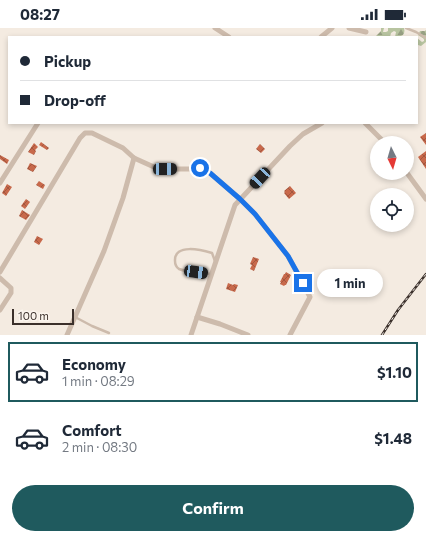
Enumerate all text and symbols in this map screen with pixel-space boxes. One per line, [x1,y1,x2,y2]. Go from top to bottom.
text: 08:27 [20,5,60,23]
text: Pickup [44,52,91,70]
text: Drop-off [44,91,106,109]
north arrow [370,136,414,180]
map controls [370,136,414,232]
route start [191,159,209,177]
car [153,163,177,175]
car [247,165,273,191]
button: locate [370,188,414,232]
car [183,264,209,280]
callout: 1 min [317,269,383,297]
route end [294,274,312,292]
text: 1 min [335,275,365,291]
scale bar [12,307,74,326]
text: 100 m [18,309,49,322]
icon: car [14,354,50,390]
text: Economy [62,355,126,373]
text: $1.10 [377,363,412,381]
text: 1 min · 08:29 [62,373,135,389]
icon: car [14,420,50,456]
text: Comfort [62,421,122,439]
text: $1.48 [374,429,412,447]
text: 2 min · 08:30 [62,439,137,455]
button: Confirm [12,485,414,531]

